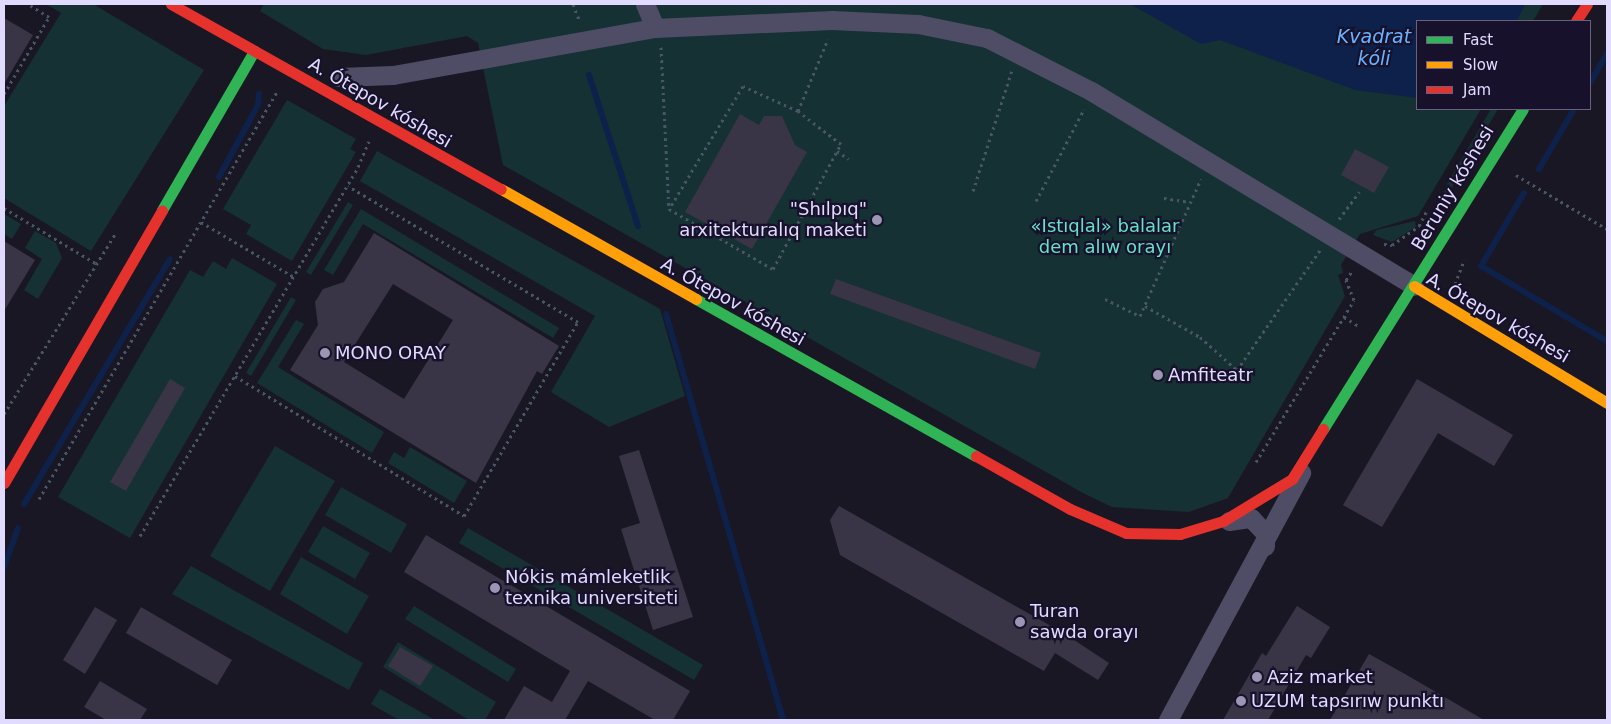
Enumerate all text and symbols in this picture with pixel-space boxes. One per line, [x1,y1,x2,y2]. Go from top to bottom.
legend [1416,20,1591,110]
water label: Kvadrat kóli [1337,26,1411,70]
text: Fast [1463,31,1493,49]
street label: A. Ótepov kóshesi [305,53,455,153]
text: Slow [1463,56,1498,74]
text: Jam [1463,81,1491,99]
street label: Beruniy kóshesi [1407,122,1499,254]
place label: "Shılpıq" arxitekturalıq maketi [679,199,867,242]
marker: "Shılpıq" arxitekturalıq maketi [871,214,883,226]
park label: «Istıqlal» balalar dem alıw orayı [1031,216,1179,258]
street label: A. Ótepov kóshesi [657,253,809,351]
street label: A. Ótepov kóshesi [1423,268,1573,368]
place label: MONO ORAY [335,342,446,364]
marker: MONO ORAY [319,347,331,359]
place label: Amfiteatr [1168,364,1253,386]
marker: Amfiteatr [1152,369,1164,381]
place label: Nókis mámleketlik texnika universiteti [505,567,678,610]
marker: Nókis mámleketlik texnika universiteti [489,582,501,594]
place label: Turan sawda orayı [1030,601,1138,644]
marker: Turan sawda orayı [1014,616,1026,628]
place label: Aziz market [1267,666,1373,688]
marker: Aziz market [1251,671,1263,683]
place label: UZUM tapsırıw punktı [1251,690,1444,712]
marker: UZUM tapsırıw punktı [1235,695,1247,707]

